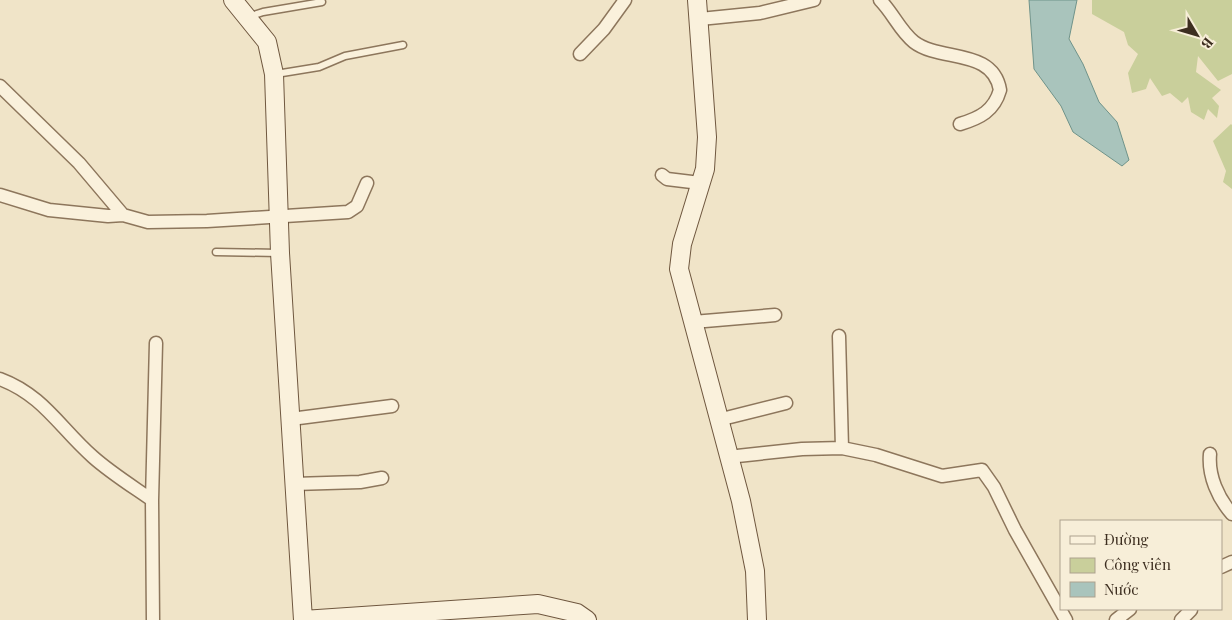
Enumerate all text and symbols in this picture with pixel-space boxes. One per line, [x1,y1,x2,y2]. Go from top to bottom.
north arrow [1172,10,1222,60]
text: B [1197,34,1218,53]
legend [1060,520,1222,610]
text: Đường [1104,529,1149,549]
text: Công viên [1104,554,1171,574]
text: Nước [1104,579,1139,599]

